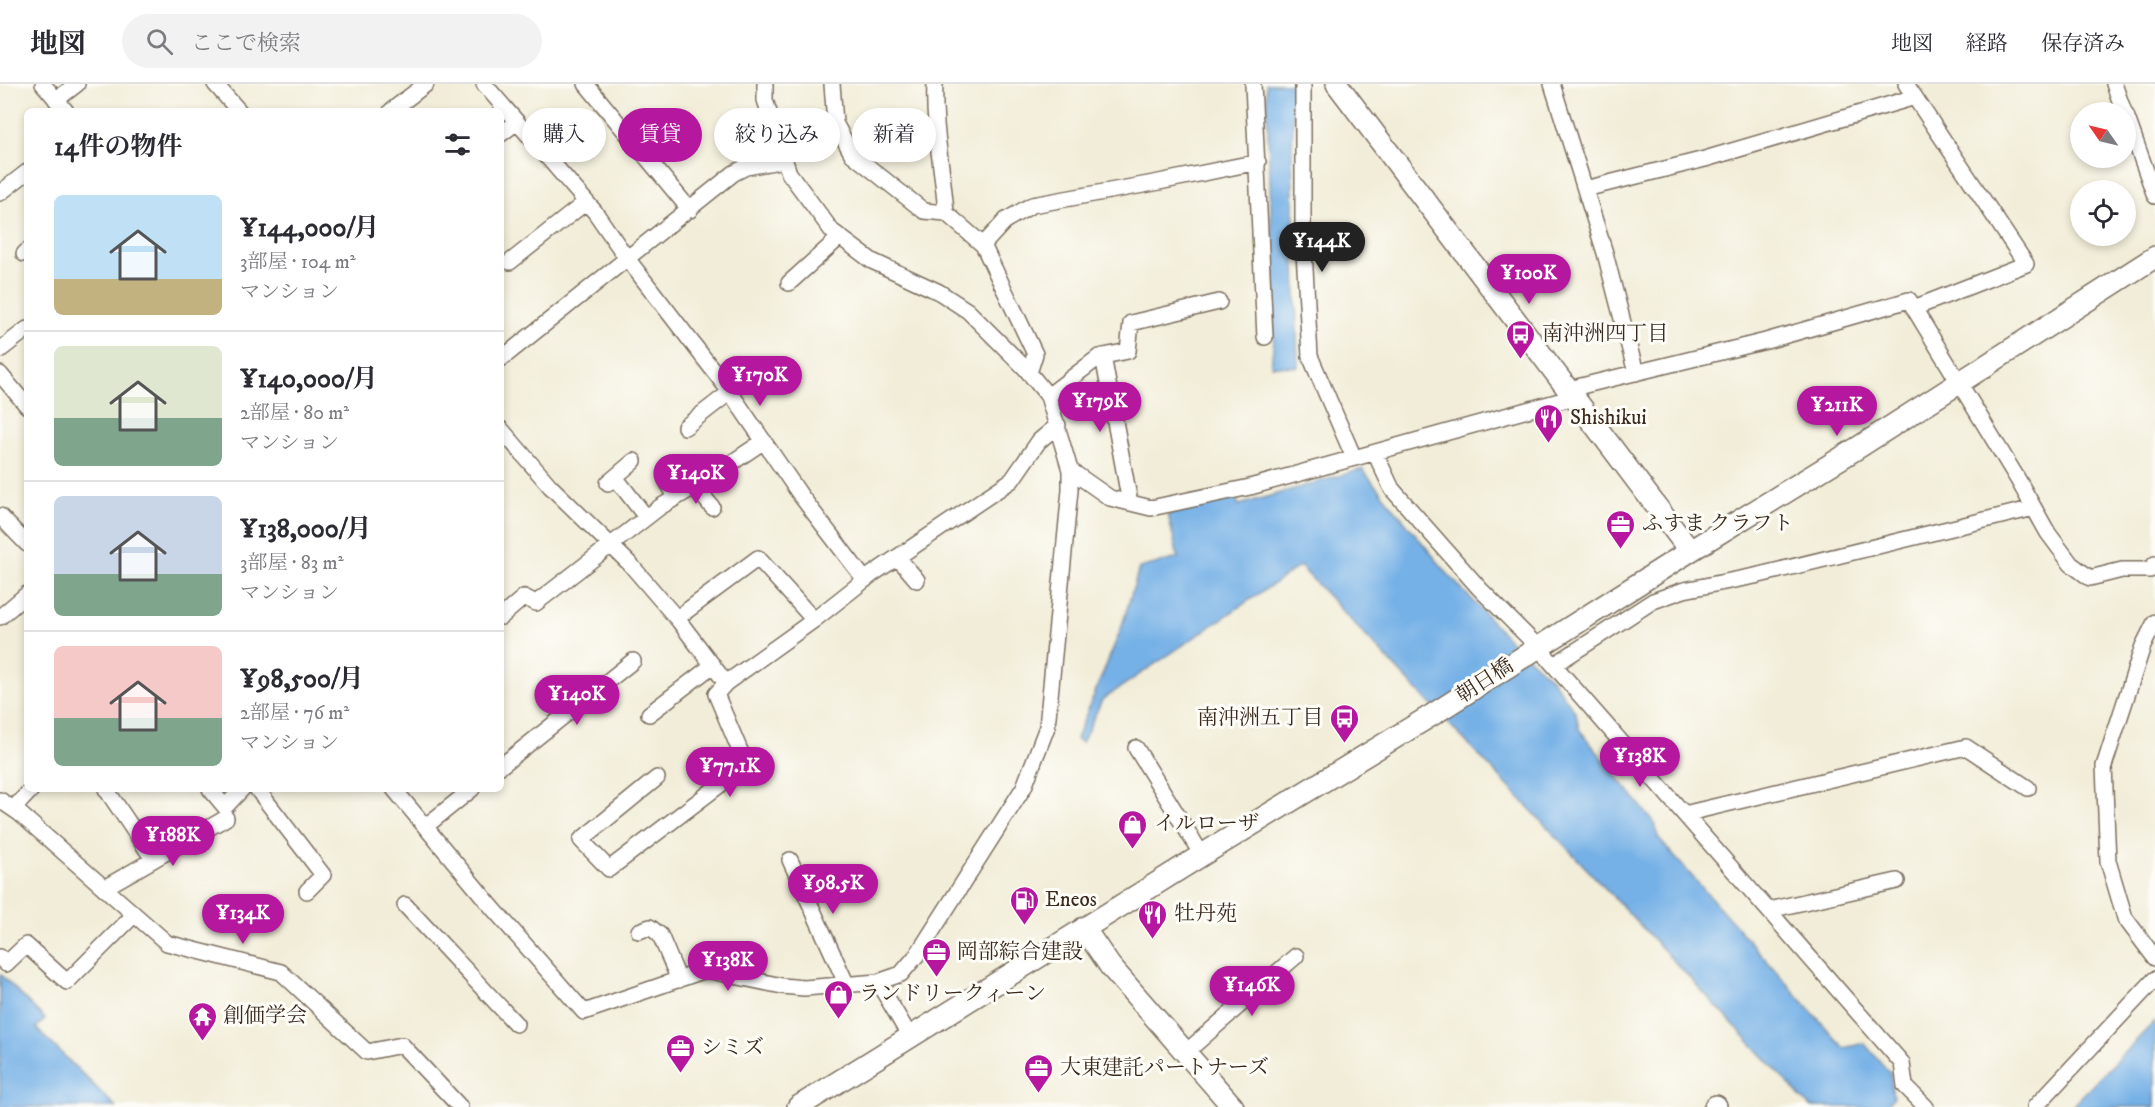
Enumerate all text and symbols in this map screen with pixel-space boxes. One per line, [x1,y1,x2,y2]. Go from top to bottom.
search box [122,14,542,68]
icon: search [143,25,176,58]
text: 地図 [30,27,86,62]
text: ここで検索 [191,30,301,57]
text: 地図 [1891,31,1933,57]
text: 経路 [1966,31,2008,57]
text: 保存済み [2041,31,2125,57]
north arrow [2070,102,2136,168]
map controls [2070,102,2136,246]
chip: 購入 [522,108,606,162]
chip: 賃貸 [618,108,702,162]
chip: 絞り込み [714,108,840,162]
chip: 新着 [852,108,936,162]
icon: filters [441,128,474,161]
text: 14件の物件 [54,131,183,164]
button: locate [2070,180,2136,246]
text: ¥144,000/月 [240,212,380,245]
icon: home [102,219,174,291]
pin: ¥144K [1280,222,1364,273]
text: ¥144K [1293,229,1351,254]
text: 3部屋 · 104 m² [240,250,356,275]
pin: ¥100K [1487,254,1571,305]
text: ¥100K [1501,261,1557,286]
text: マンション [240,280,339,305]
bus stop icon: 南沖洲四丁目 [1505,318,1537,360]
place label: 南沖洲四丁目 [1542,321,1668,347]
pin: ¥170K [718,356,802,407]
text: ¥140,000/月 [240,363,378,396]
text: ¥170K [732,363,788,388]
icon: home [102,370,174,442]
pin: ¥179K [1058,382,1142,433]
pin: ¥211K [1795,386,1879,437]
text: ¥179K [1072,389,1128,414]
text: ¥211K [1811,393,1863,418]
text: 2部屋 · 80 m² [240,401,349,426]
restaurant icon: Shishikui [1533,402,1565,444]
place label: Shishikui [1570,405,1647,431]
text: マンション [240,431,339,456]
pin: ¥140K [654,454,738,505]
text: ¥140K [667,461,725,486]
office icon: ふすま クラフト [1605,508,1637,550]
place label: ふすま クラフト [1642,511,1794,537]
text: ¥138,000/月 [240,513,372,546]
icon: home [102,520,174,592]
text: 3部屋 · 83 m² [240,551,344,576]
text: マンション [240,581,339,606]
street label: 朝日橋 [1452,653,1518,709]
text: ¥98,500/月 [240,663,364,696]
icon: home [102,670,174,742]
pin: ¥140K [535,675,619,726]
text: ¥140K [548,682,606,707]
text: 2部屋 · 76 m² [240,701,349,726]
bus stop icon: 南沖洲五丁目 [1328,702,1360,744]
place label: 南沖洲五丁目 [1197,705,1323,731]
text: マンション [240,731,339,756]
pin: ¥138K [1598,737,1682,788]
text: ¥138K [1614,744,1666,769]
pin: ¥77.1K [681,747,779,798]
text: ¥77.1K [700,754,760,779]
shop icon: イルローザ [1117,808,1149,850]
place label: イルローザ [1154,811,1259,837]
pin: ¥188K [131,816,215,867]
text: ¥188K [146,823,200,848]
pin: ¥98.5K [784,864,882,915]
text: ¥98.5K [802,871,864,896]
fuel station icon: Eneos [1008,884,1040,926]
place label: Eneos [1045,887,1097,913]
pin: ¥134K [201,894,285,945]
restaurant icon: 牡丹苑 [1137,898,1169,940]
text: ¥134K [216,901,270,926]
place label: 牡丹苑 [1174,901,1237,927]
office icon: 岡部綜合建設 [920,936,952,978]
place label: 岡部綜合建設 [957,939,1083,965]
pin: ¥138K [686,941,770,992]
text: ¥138K [702,948,754,973]
pin: ¥146K [1210,966,1294,1017]
text: ¥146K [1224,973,1280,998]
shop icon: ランドリークィーン [822,978,854,1020]
place label: ランドリークィーン [859,981,1046,1007]
temple icon: 創価学会 [186,1000,218,1042]
place label: 創価学会 [223,1003,307,1029]
office icon: シミズ [664,1032,696,1074]
place label: シミズ [701,1035,764,1061]
office icon: 大東建託パートナーズ [1023,1052,1055,1094]
place label: 大東建託パートナーズ [1060,1055,1269,1081]

